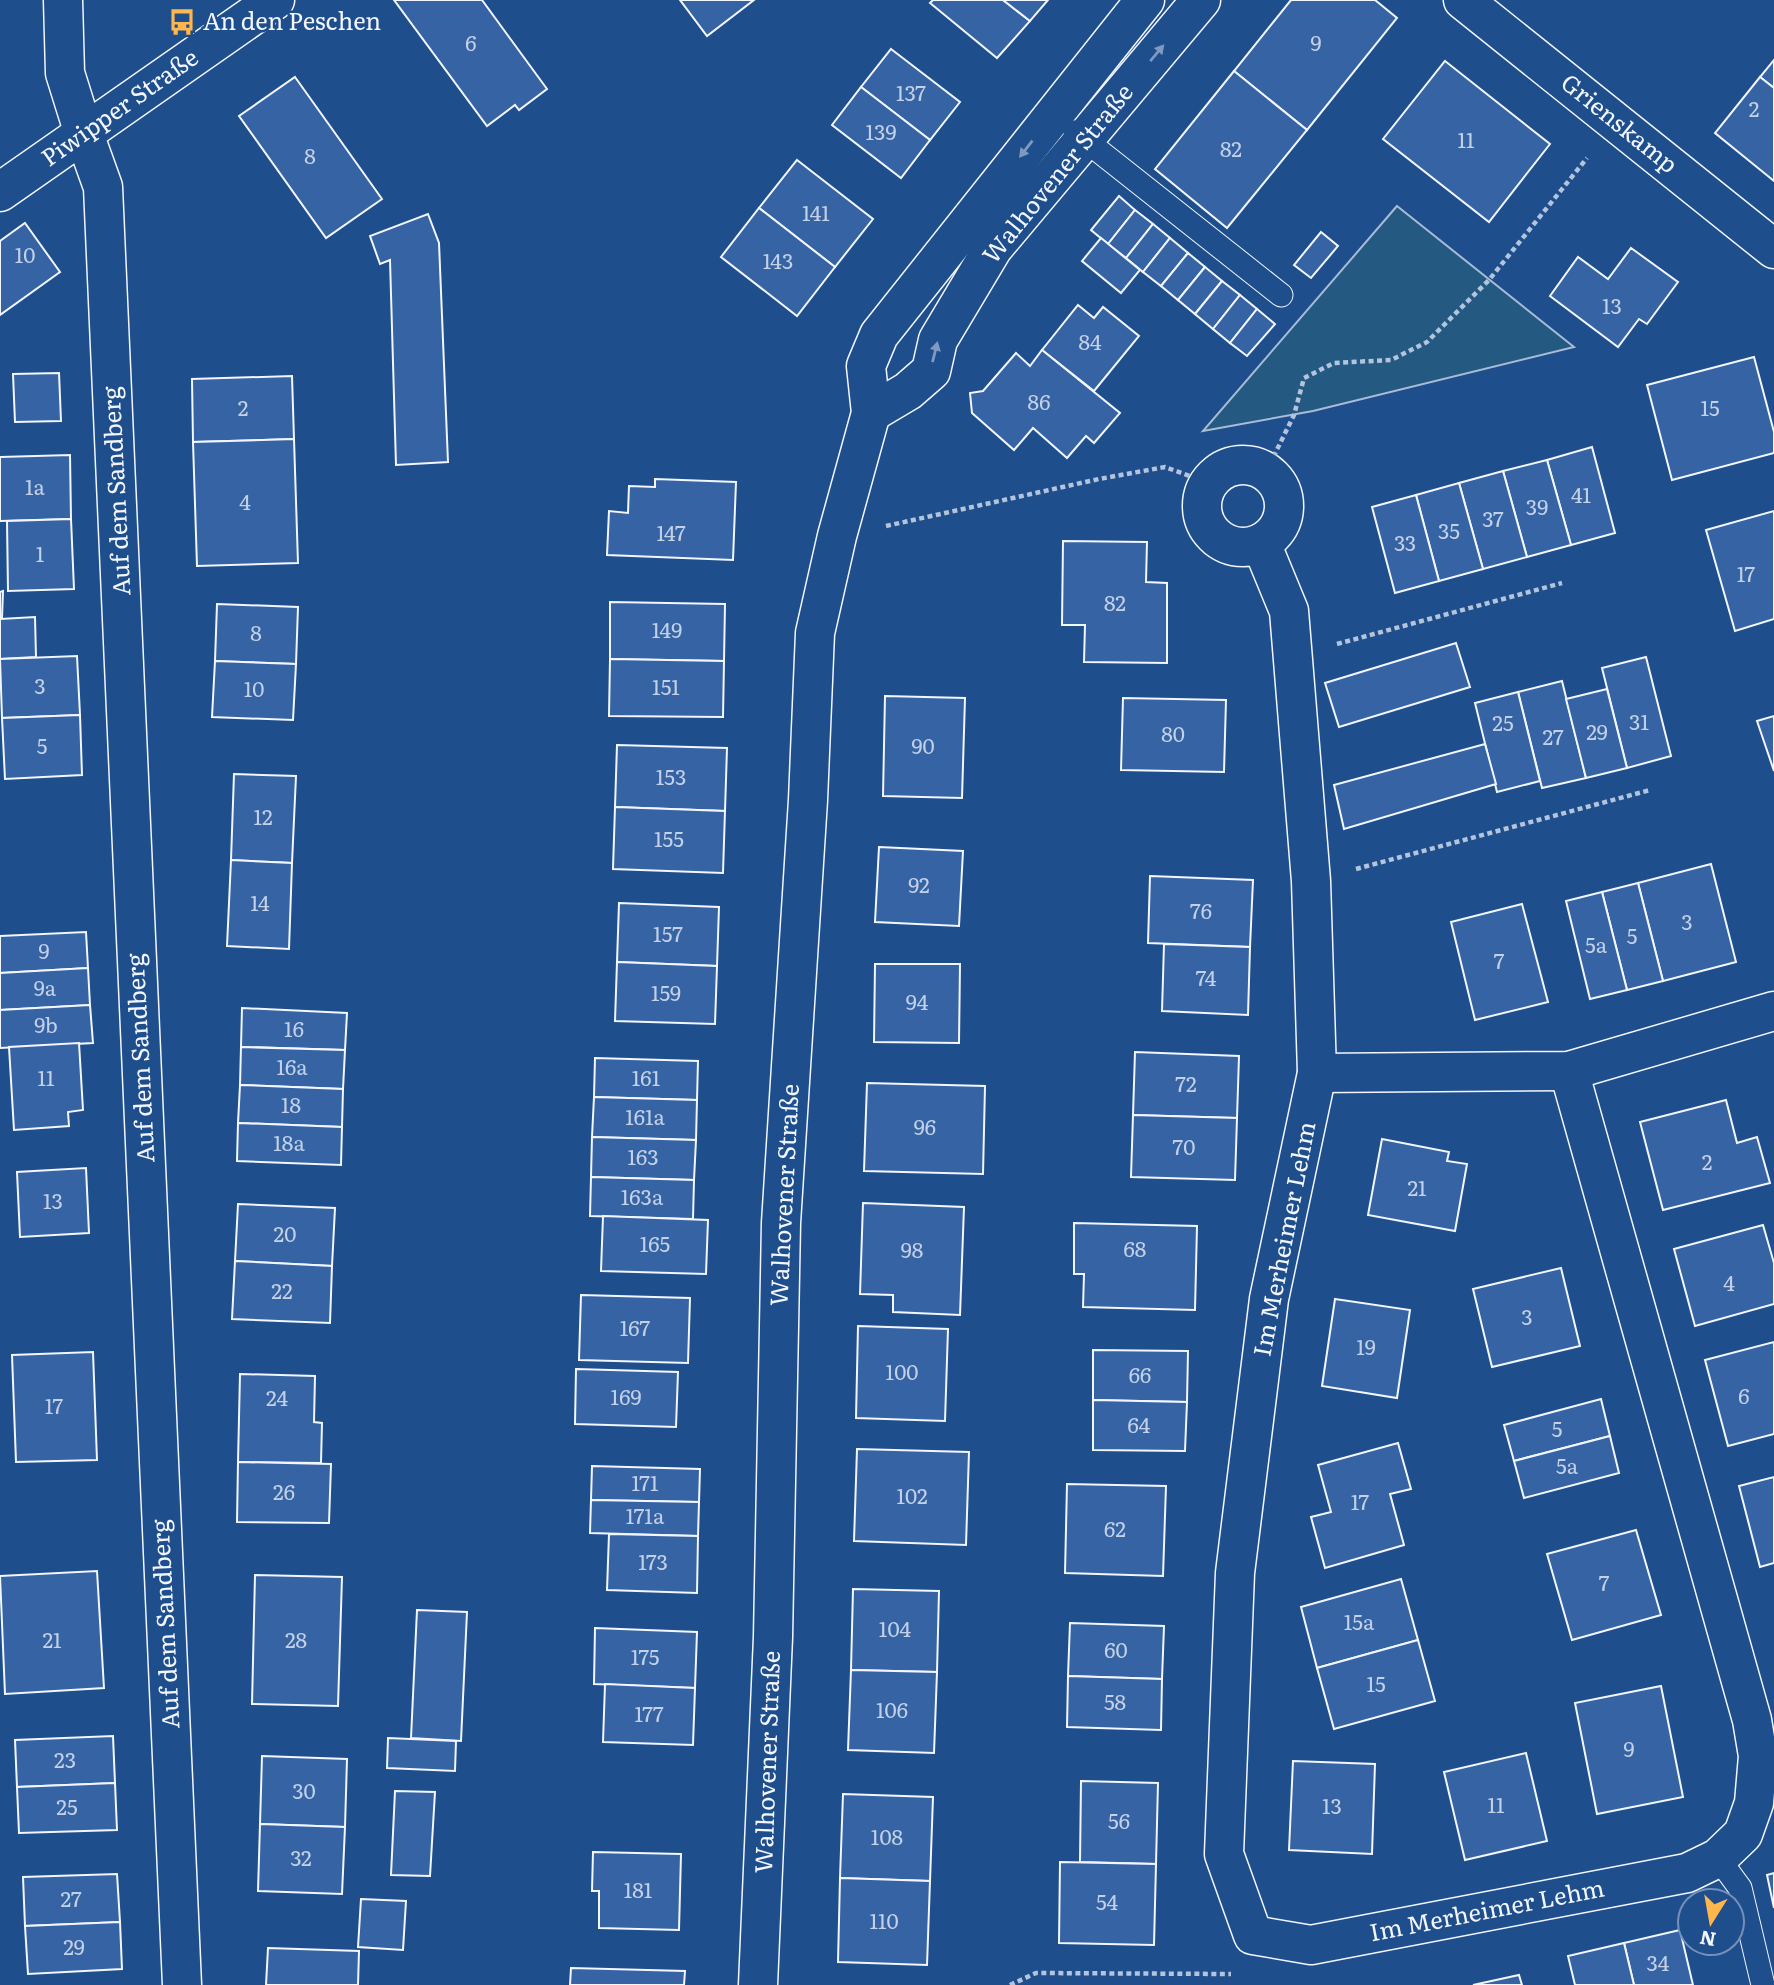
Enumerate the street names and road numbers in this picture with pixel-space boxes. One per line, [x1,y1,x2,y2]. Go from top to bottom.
street label: Piwipper Straße [33,39,204,173]
street label: Grienskamp [1555,64,1686,180]
street label: Walhovener Straße [972,75,1140,270]
street label: Auf dem Sandberg [92,385,137,597]
street label: Auf dem Sandberg [116,952,161,1164]
street label: Walhovener Straße [759,1083,806,1307]
street label: Im Merheimer Lehm [1243,1118,1322,1359]
street label: Auf dem Sandberg [141,1518,186,1730]
street label: Walhovener Straße [744,1650,787,1874]
street label: Im Merheimer Lehm [1366,1869,1607,1948]

